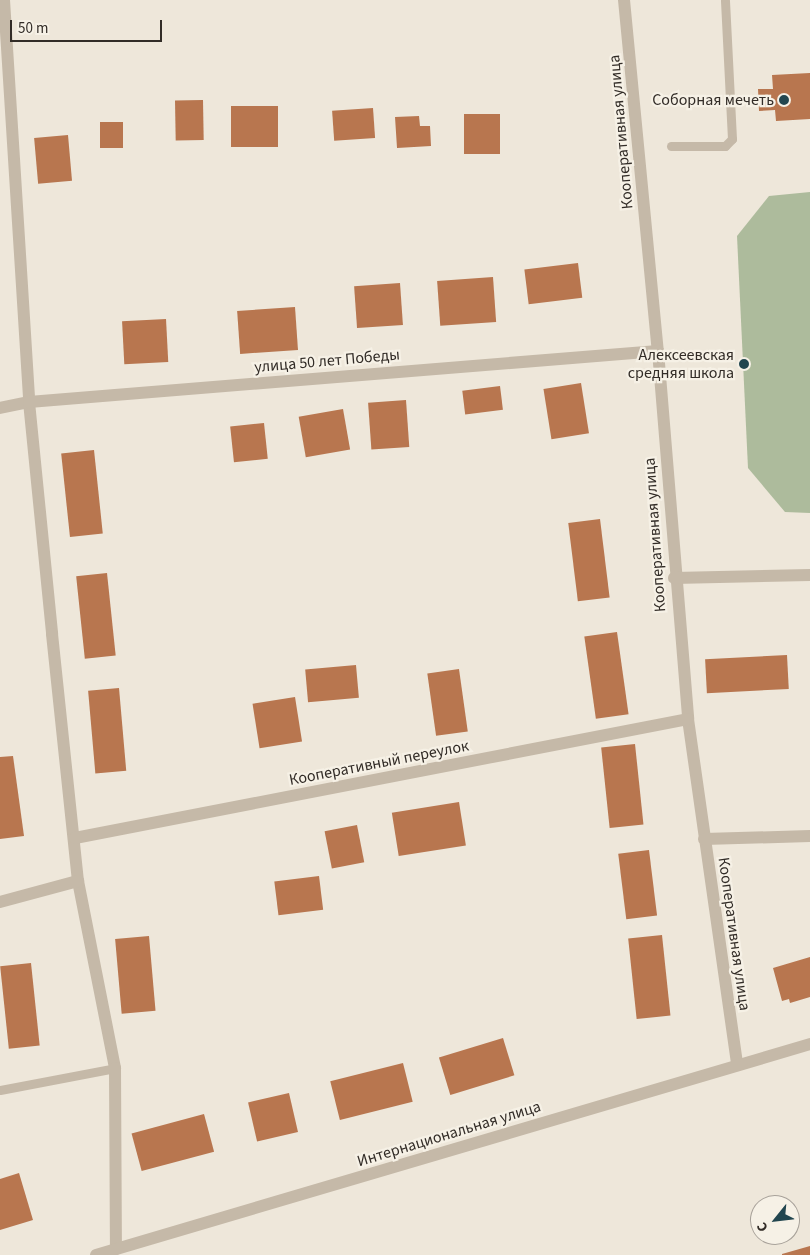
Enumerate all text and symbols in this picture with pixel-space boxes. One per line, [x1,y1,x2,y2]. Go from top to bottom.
scale bar [12,10,165,42]
text: 50 m [18,18,48,39]
street label: Кооперативная улица [605,54,637,210]
place label: Соборная мечеть [652,90,774,110]
marker: Соборная мечеть [778,94,790,106]
street label: улица 50 лет Победы [253,345,401,377]
place label: Алексеевская средняя школа [628,345,734,383]
marker: Алексеевская средняя школа [738,358,750,370]
street label: Кооперативная улица [640,457,670,613]
street label: Кооперативный переулок [288,736,470,790]
street label: Кооперативная улица [714,856,754,1012]
street label: Интернациональная улица [355,1097,543,1171]
north arrow [750,1195,800,1245]
text: С [752,1218,773,1235]

